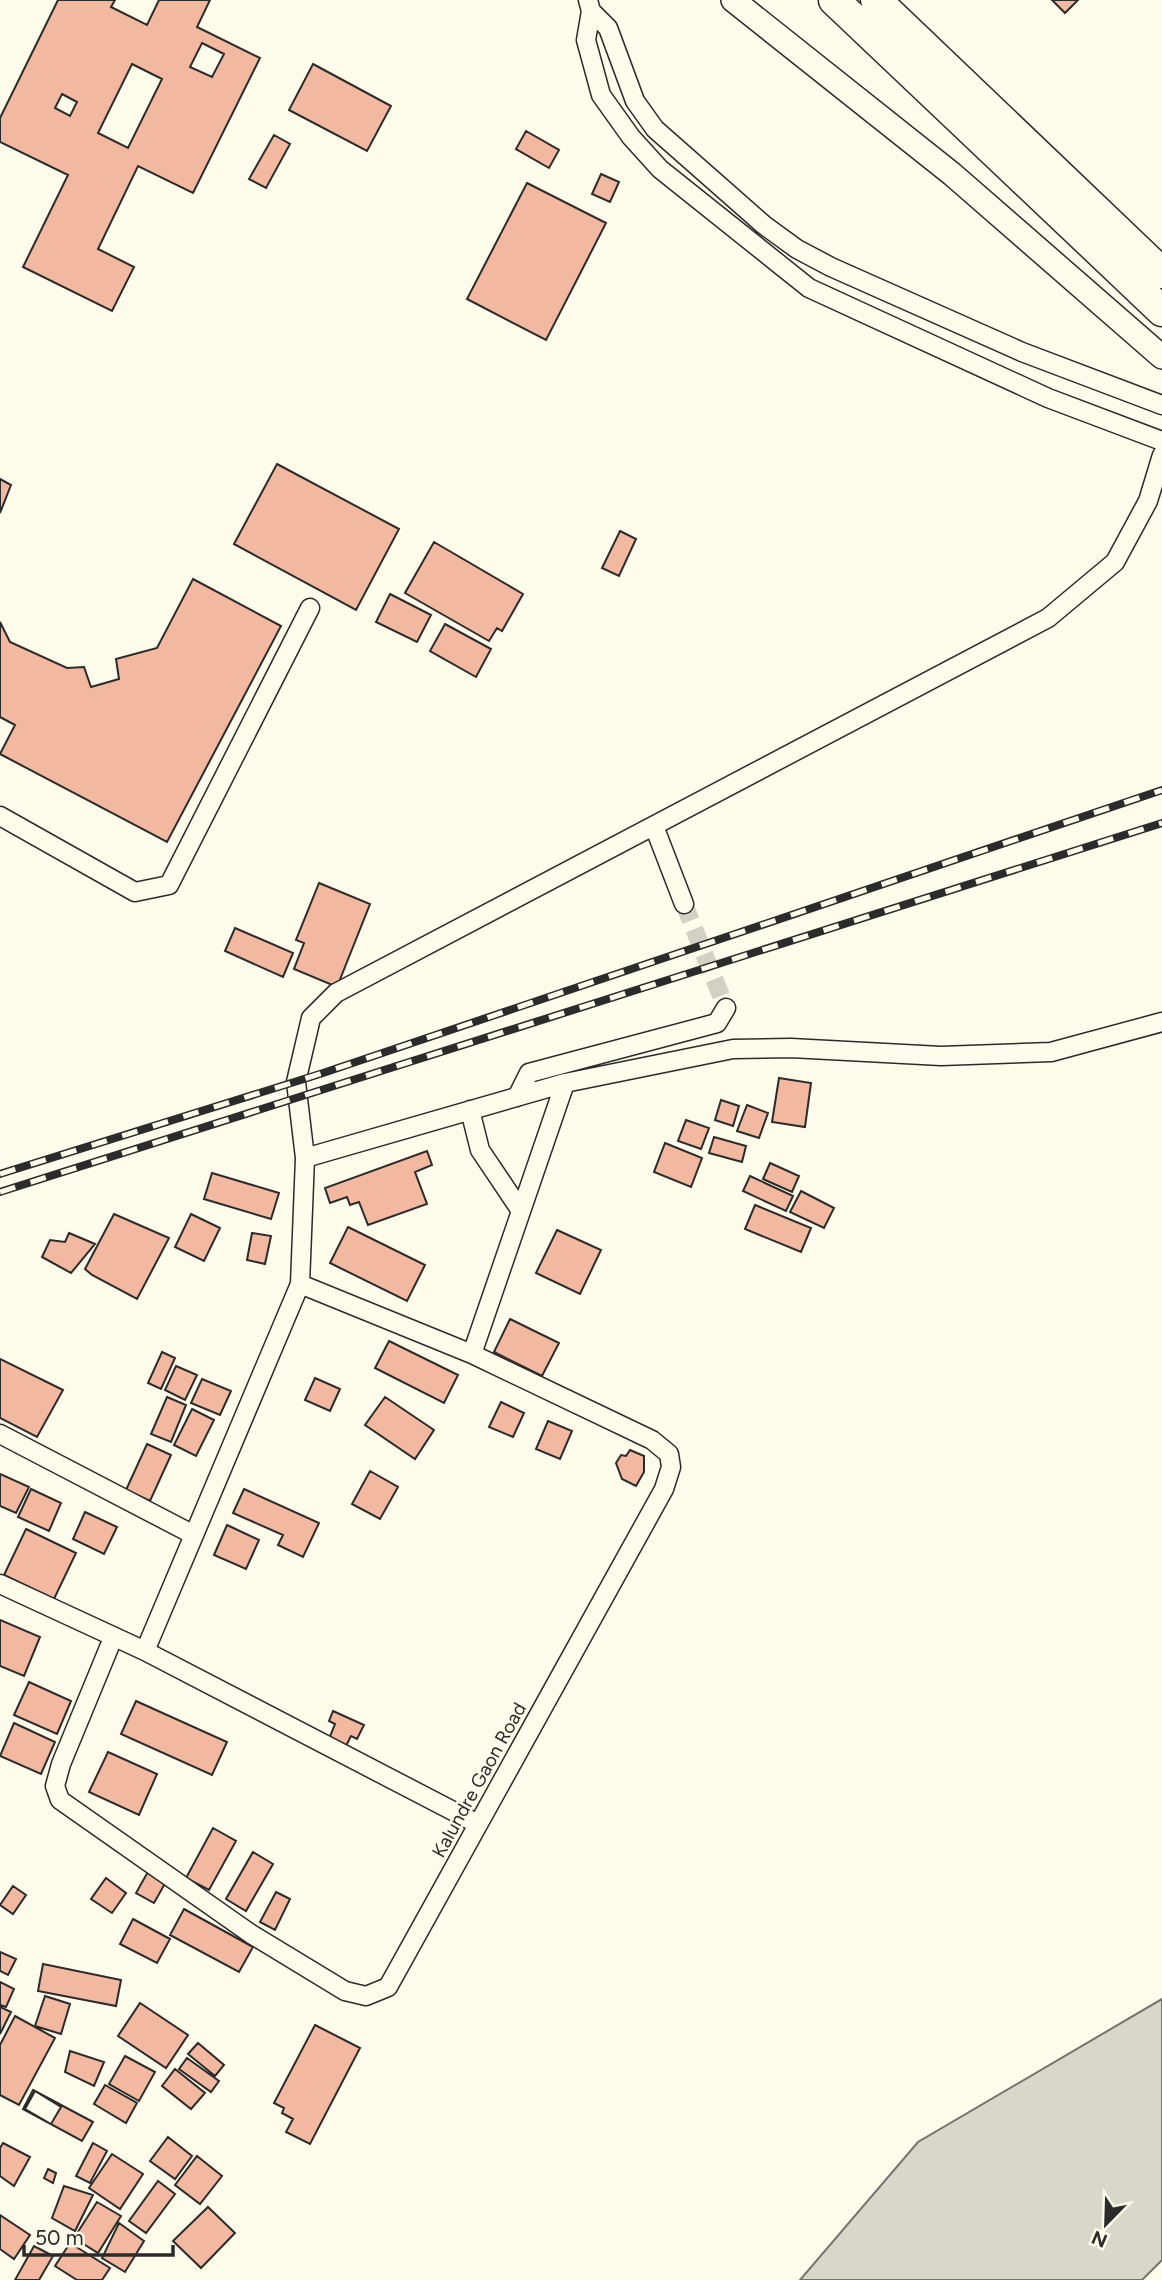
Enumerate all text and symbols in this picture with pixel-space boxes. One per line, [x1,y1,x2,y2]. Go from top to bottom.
street label: Kalundre Gaon Road [427,1699,531,1861]
north arrow [1071,2189,1141,2259]
scale bar [24,2214,173,2258]
text: 50 m [35,2225,84,2250]
text: N [1088,2226,1111,2253]

